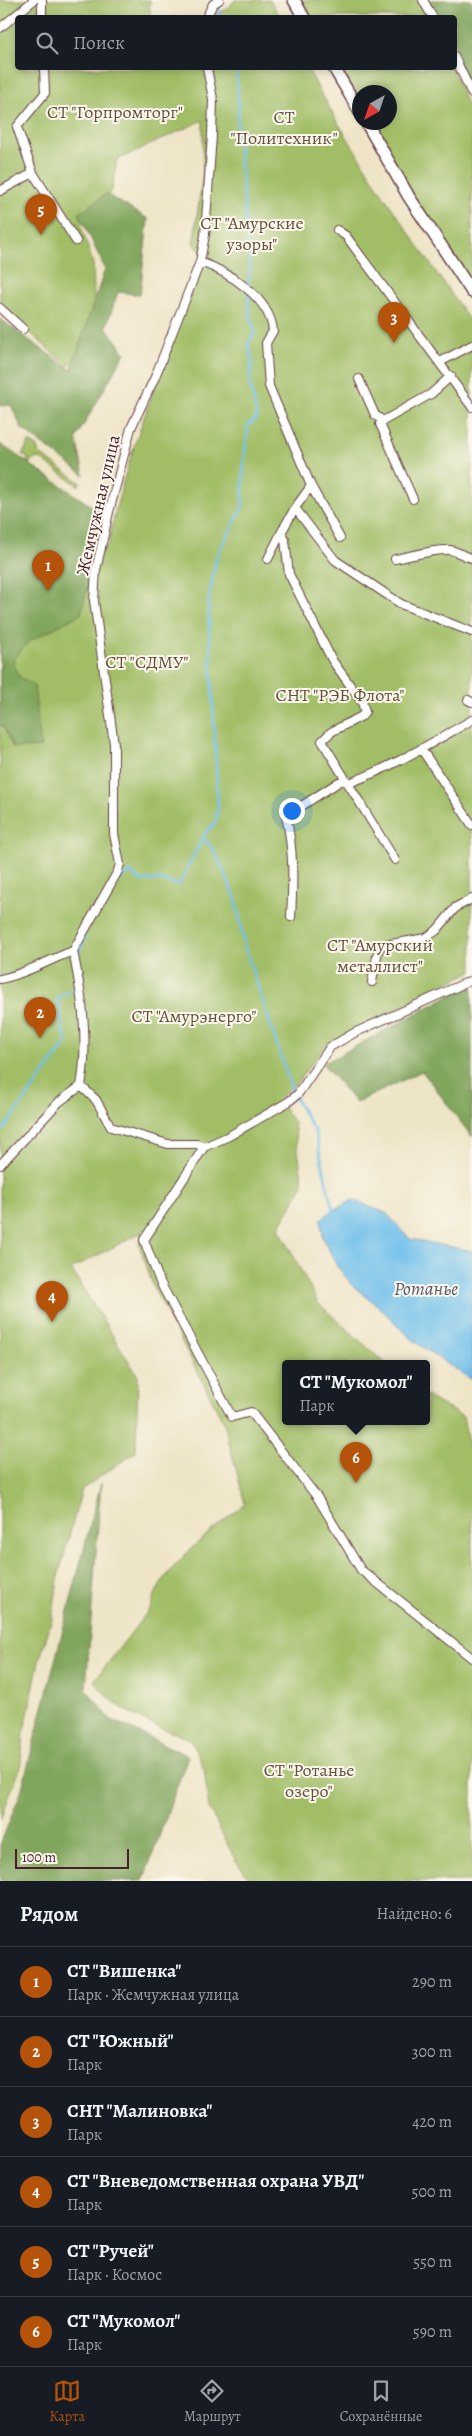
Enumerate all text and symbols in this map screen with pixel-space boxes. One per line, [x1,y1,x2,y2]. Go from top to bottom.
search box [15,15,457,70]
icon: search [33,29,61,57]
text: Поиск [73,30,125,56]
north arrow [352,85,397,130]
park label: СТ "Горпромторг" [47,100,183,124]
park label: СТ "Политехник" [230,105,338,150]
pin: 5 [25,194,57,235]
park label: СТ "Амурские узоры" [200,211,304,256]
pin: 3 [378,302,410,343]
street label: Жемчужная улица [70,432,126,578]
pin: 1 [32,550,64,591]
park label: СТ "СДМУ" [105,650,189,674]
park label: СНТ "РЭБ Флота" [275,683,405,707]
your location [279,798,305,824]
park label: СТ "Амурский металлист" [327,933,433,978]
pin: 2 [24,997,56,1038]
park label: СТ "Амурэнерго" [132,1004,257,1028]
water label: Ротанье [394,1276,458,1302]
pin: 4 [36,1281,68,1322]
popup [282,1360,430,1425]
text: СТ "Мукомол" [299,1369,413,1395]
text: Парк [299,1395,335,1417]
pin: 6 [340,1442,372,1483]
park label: СТ "Ротанье озеро" [264,1758,354,1803]
scale bar [15,1846,129,1869]
text: 100 m [22,1848,56,1867]
text: Рядом [20,1900,78,1928]
text: Найдено: 6 [377,1903,452,1925]
text: СТ "Вишенка" [67,1958,181,1984]
text: 1 [33,1971,39,1993]
text: 290 m [412,1971,452,1993]
text: Парк · Жемчужная улица [67,1984,239,2006]
text: СТ "Южный" [67,2028,174,2054]
text: 2 [32,2041,40,2063]
text: 300 m [412,2041,452,2063]
text: Парк [67,2054,102,2076]
text: СНТ "Малиновка" [67,2098,212,2124]
text: 3 [33,2111,39,2133]
text: 420 m [412,2111,452,2133]
text: Парк [67,2124,102,2146]
text: СТ "Вневедомственная охрана УВД" [67,2168,364,2194]
text: 4 [32,2181,40,2203]
text: 500 m [412,2181,452,2203]
text: Парк [67,2194,102,2216]
text: СТ "Ручей" [67,2238,154,2264]
text: 5 [33,2251,39,2273]
text: 550 m [413,2251,452,2273]
text: Парк · Космос [67,2264,162,2286]
text: СТ "Мукомол" [67,2308,180,2334]
text: 6 [32,2321,40,2343]
text: 590 m [413,2321,452,2343]
text: Парк [67,2334,102,2356]
tab: Карта [50,2377,85,2426]
tab: Маршрут [184,2377,241,2426]
tab: Сохранённые [340,2377,422,2426]

